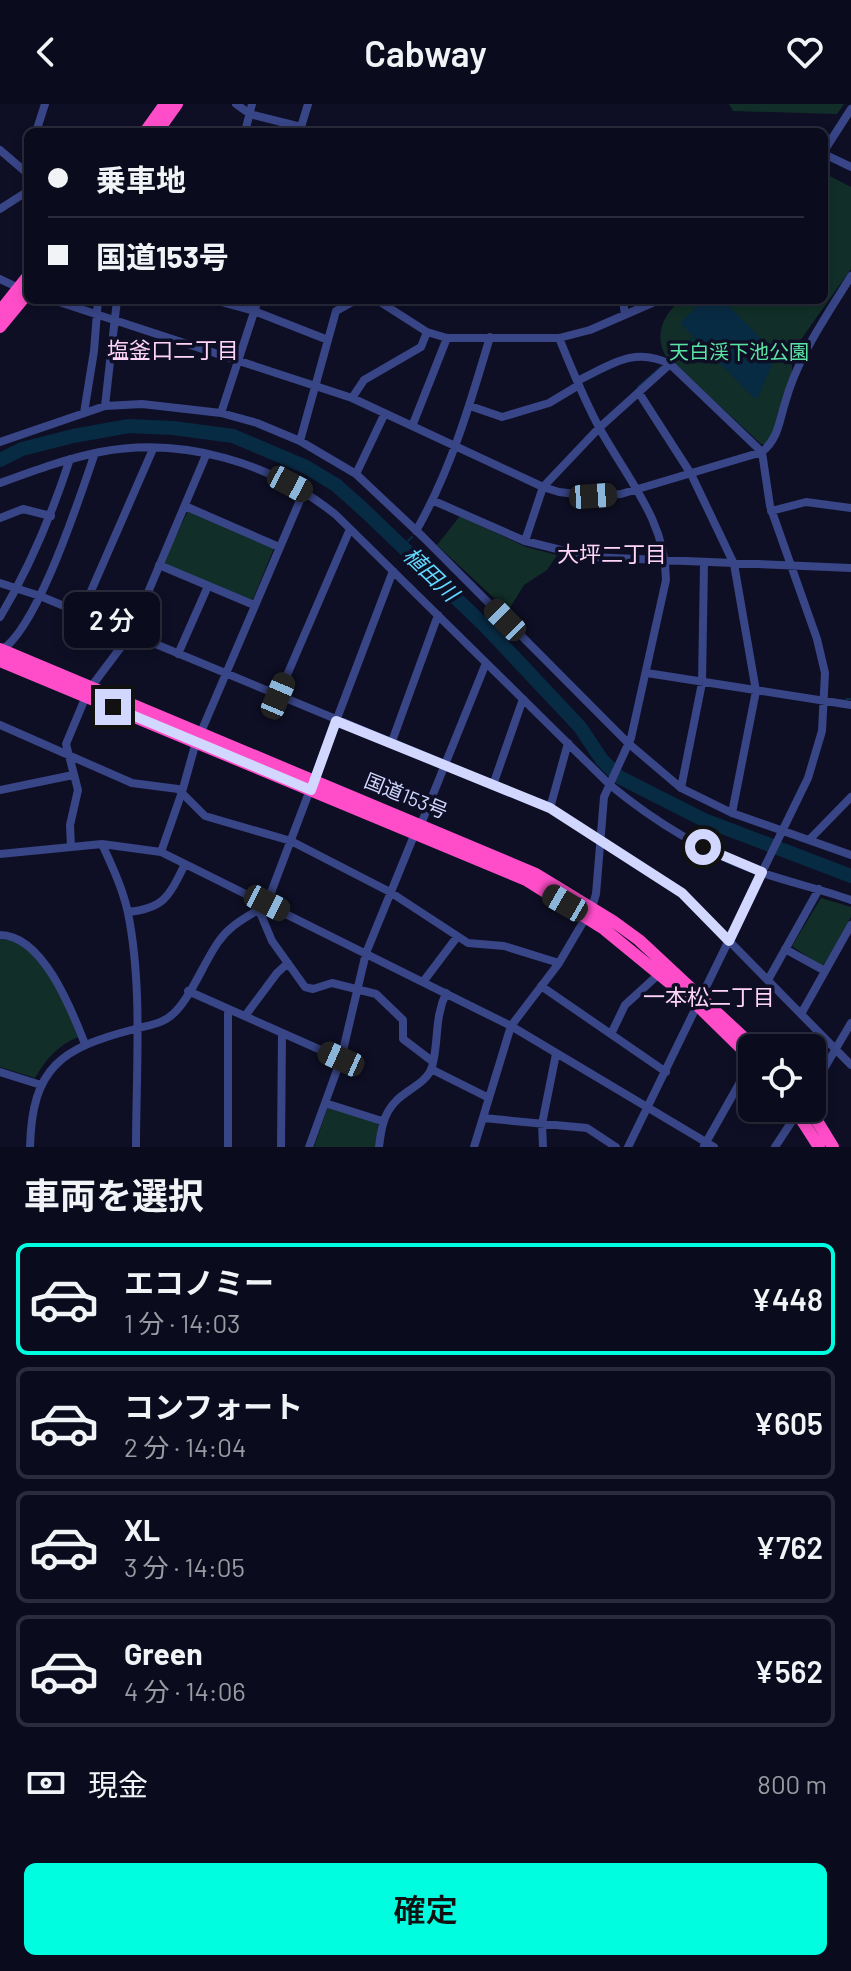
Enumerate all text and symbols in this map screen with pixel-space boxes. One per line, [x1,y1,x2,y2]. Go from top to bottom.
icon: back [24,30,68,74]
icon: heart [783,30,827,74]
text: Cabway [364,31,487,74]
text: 乗車地 [96,161,186,197]
text: 国道153号 [96,238,229,274]
district label: 塩釜口二丁目 [107,336,239,362]
park label: 天白渓下池公園 [669,339,809,363]
car [263,462,317,506]
car [568,482,618,510]
district label: 大坪二丁目 [557,540,667,566]
water label: 植田川 [399,541,466,607]
callout: 2 分 [65,591,161,647]
car [480,595,530,645]
text: 2 分 [89,604,135,635]
car [258,669,298,723]
route end [95,689,131,725]
street label: 国道153号 [361,768,451,823]
route start [685,829,721,865]
car [240,881,294,925]
car [538,881,592,925]
district label: 一本松二丁目 [643,983,775,1009]
map controls [738,1034,826,1122]
button: locate [738,1034,826,1122]
car [314,1038,368,1080]
text: 車両を選択 [24,1173,204,1216]
icon: car [28,1263,100,1335]
text: エコノミー [124,1264,274,1300]
text: ¥448 [751,1281,823,1317]
text: 1 分 · 14:03 [124,1307,240,1338]
icon: car [28,1387,100,1459]
text: コンフォート [124,1388,303,1424]
text: ¥605 [754,1405,823,1441]
text: 2 分 · 14:04 [124,1431,246,1462]
icon: car [28,1511,100,1583]
text: XL [124,1511,160,1547]
text: ¥762 [755,1529,823,1565]
text: 3 分 · 14:05 [124,1551,245,1582]
icon: car [28,1635,100,1707]
text: Green [124,1635,203,1671]
text: ¥562 [754,1653,823,1689]
text: 4 分 · 14:06 [124,1675,246,1706]
icon: cash [24,1761,68,1805]
text: 現金 [88,1766,148,1802]
text: 800 m [757,1768,827,1799]
button: 確定 [24,1863,827,1955]

